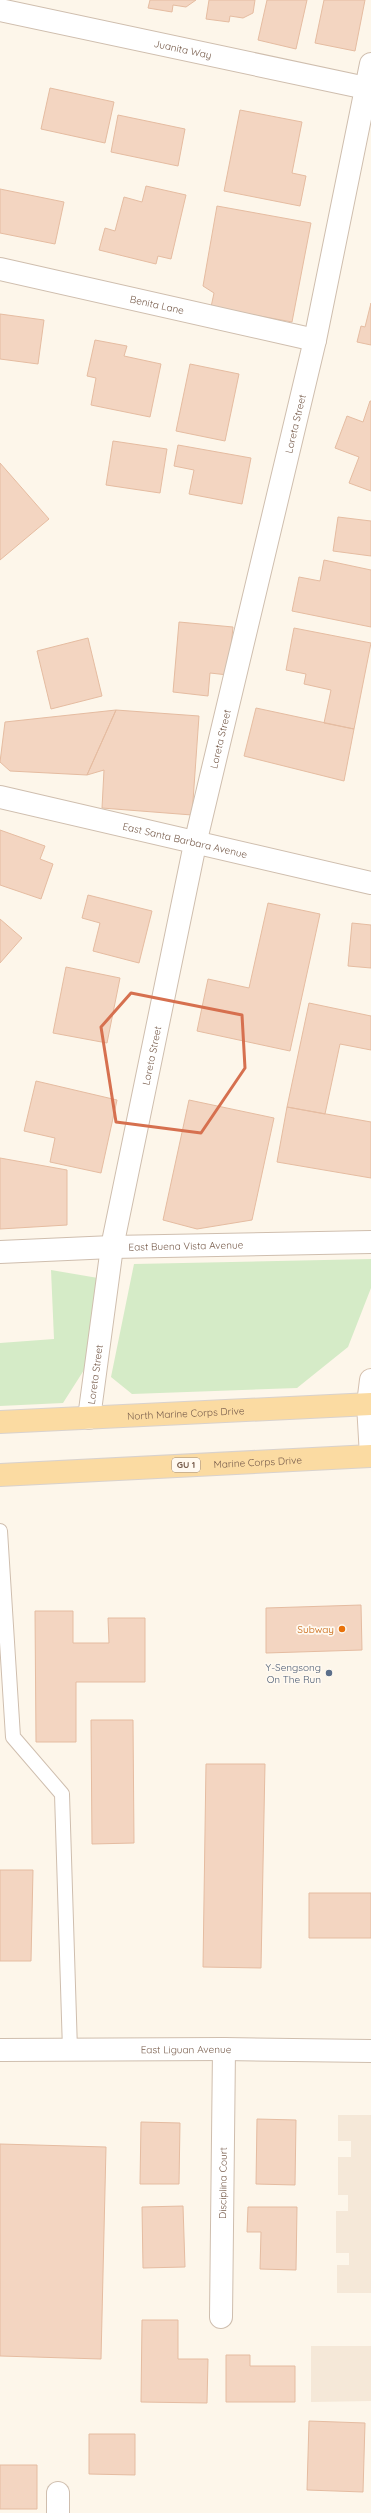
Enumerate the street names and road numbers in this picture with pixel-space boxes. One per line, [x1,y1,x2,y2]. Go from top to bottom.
street label: Juanita Way [153,37,213,62]
street label: Benita Lane [129,292,186,317]
street label: Loreta Street [282,392,309,455]
street label: Loreta Street [207,708,234,770]
street label: East Santa Barbara Avenue [121,820,249,861]
street label: Loreta Street [139,1024,164,1086]
street label: East Buena Vista Avenue [128,1238,244,1254]
street label: Loreta Street [85,1343,106,1405]
street label: North Marine Corps Drive [127,1404,245,1423]
street label: Marine Corps Drive [213,1454,303,1471]
road number: GU 1 [172,1458,200,1472]
street label: East Liguan Avenue [141,2043,232,2056]
street label: Disciplina Court [216,2146,230,2219]

